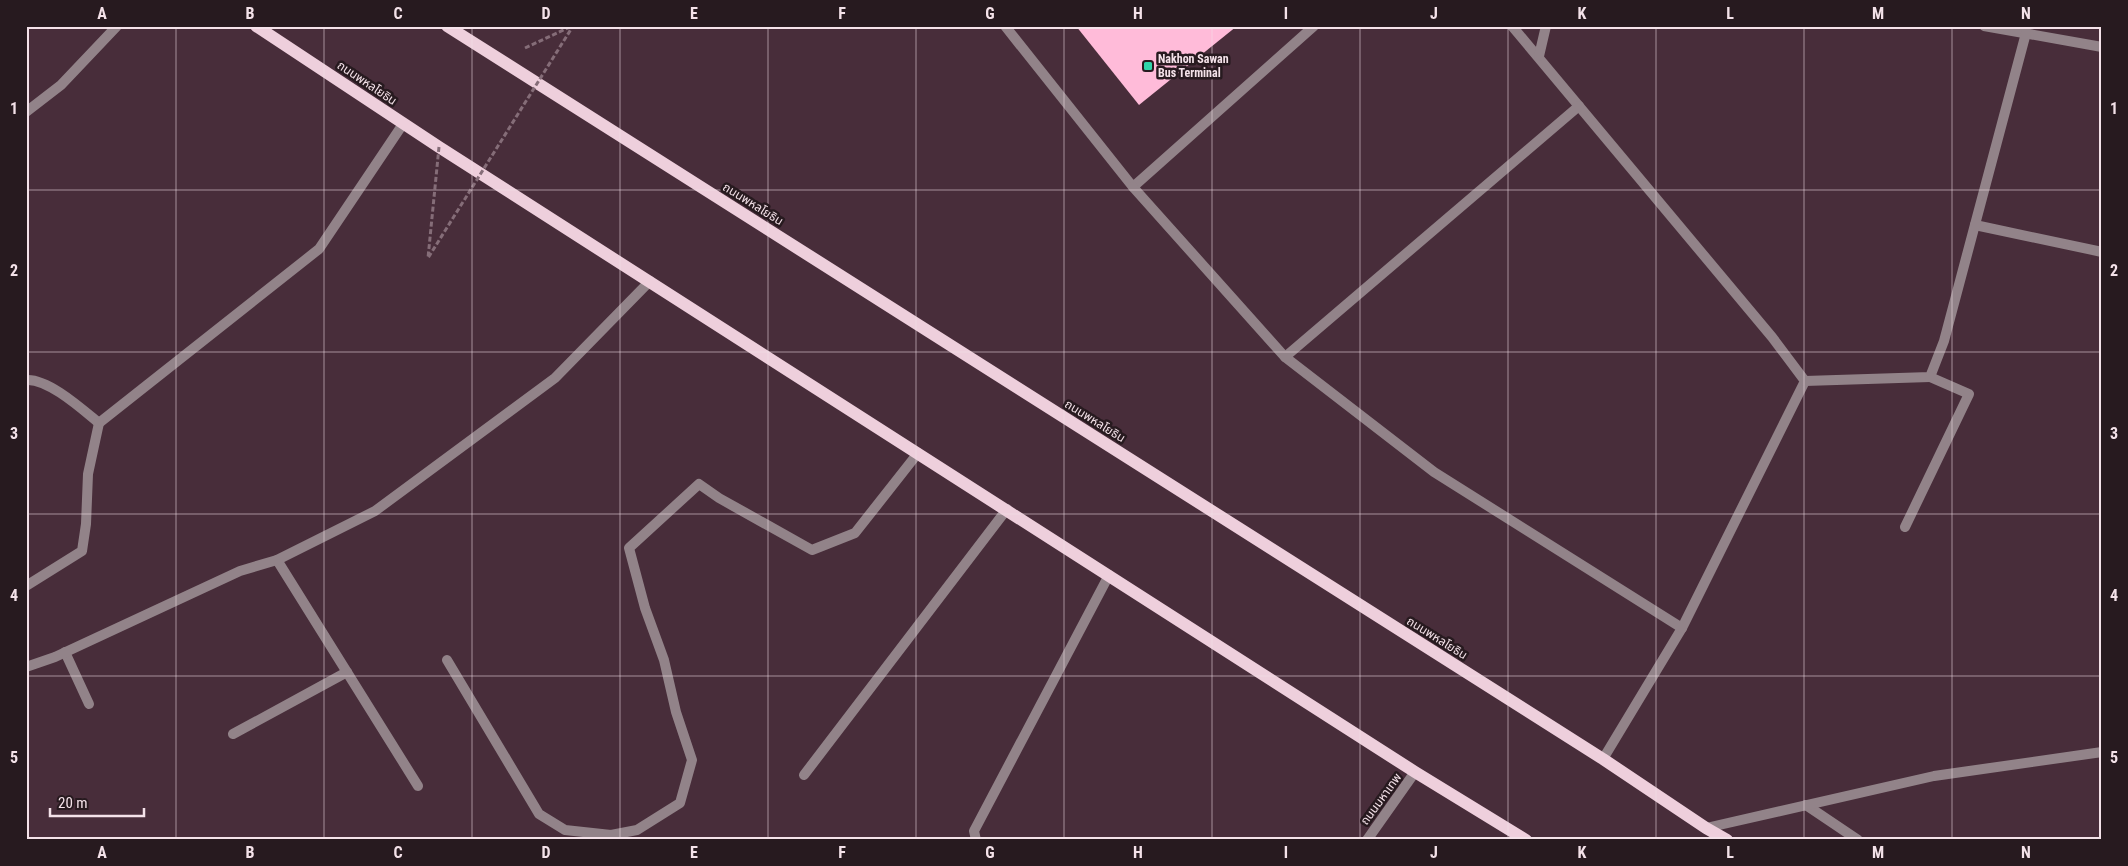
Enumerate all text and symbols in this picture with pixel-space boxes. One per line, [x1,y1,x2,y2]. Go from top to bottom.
text: A [97,4,107,23]
text: B [246,4,255,23]
text: C [393,4,403,23]
text: D [541,4,551,23]
text: E [690,4,698,23]
text: F [838,4,846,23]
text: G [985,4,995,23]
text: H [1133,4,1143,23]
text: I [1284,4,1288,23]
text: J [1430,4,1438,23]
text: K [1578,4,1587,23]
text: L [1726,4,1734,23]
text: M [1872,4,1884,23]
text: N [2021,4,2031,23]
place label: Nakhon Sawan Bus Terminal [1158,52,1229,80]
street label: ถนนพหลโยธิน [335,58,399,108]
marker: Nakhon Sawan Bus Terminal [1142,60,1154,72]
text: 1 [10,99,18,118]
text: 1 [2110,99,2118,118]
street label: ถนนพหลโยธิน [720,180,786,228]
text: 2 [10,261,18,280]
text: 2 [2110,261,2118,280]
street label: ถนนพหลโยธิน [1062,397,1128,445]
text: 3 [10,424,18,443]
text: 3 [2110,424,2118,443]
text: 4 [10,586,18,605]
text: 4 [2110,586,2118,605]
street label: ถนนพหลโยธิน [1404,614,1470,662]
text: 5 [10,748,18,767]
text: 5 [2110,748,2118,767]
street label: ถนนมหาเทพ [1358,770,1404,828]
scale bar [50,786,144,818]
text: 20 m [58,794,88,812]
text: A [97,843,107,862]
text: B [246,843,255,862]
text: C [393,843,403,862]
text: D [541,843,551,862]
text: E [690,843,698,862]
text: F [838,843,846,862]
text: G [985,843,995,862]
text: H [1133,843,1143,862]
text: I [1284,843,1288,862]
text: J [1430,843,1438,862]
text: K [1578,843,1587,862]
text: L [1726,843,1734,862]
text: M [1872,843,1884,862]
text: N [2021,843,2031,862]

